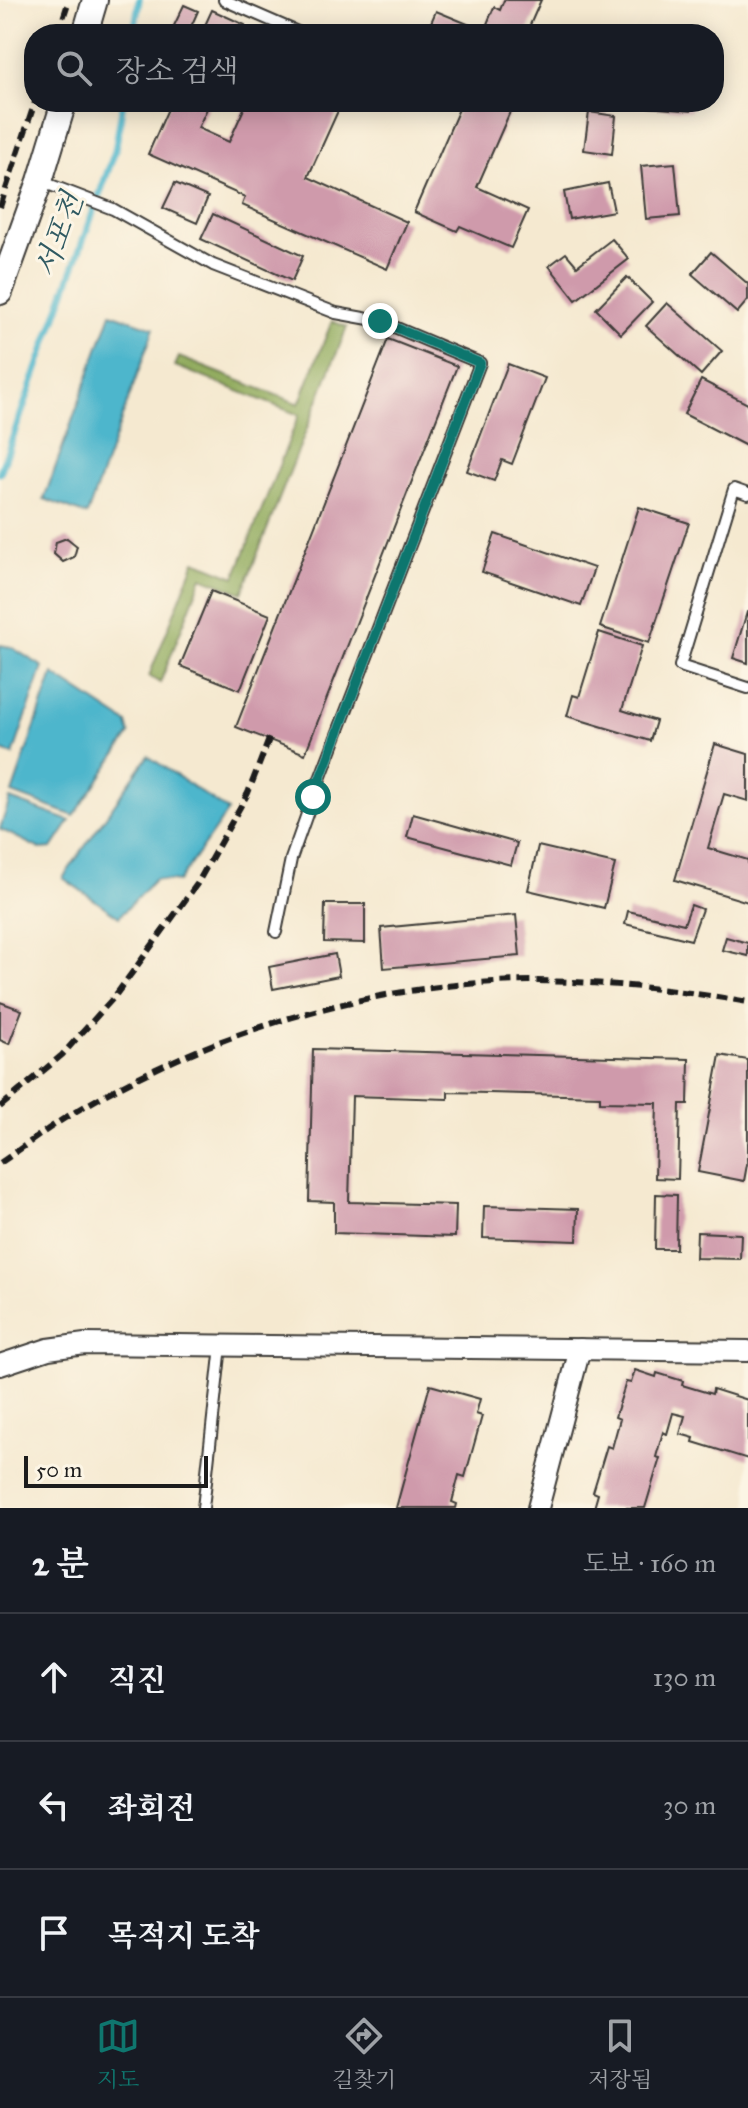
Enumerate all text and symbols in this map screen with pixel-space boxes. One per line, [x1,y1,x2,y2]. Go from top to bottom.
search box [24,24,724,112]
icon: search [52,46,96,90]
text: 장소 검색 [116,53,238,89]
water label: 서포천 [27,186,91,282]
route end [362,303,398,339]
route start [295,779,331,815]
scale bar [24,1452,208,1488]
text: 50 m [36,1456,82,1483]
text: 2 분 [32,1543,89,1584]
text: 도보 · 160 m [583,1547,716,1579]
icon: ahead [32,1655,76,1699]
text: 130 m [653,1661,716,1693]
text: 직진 [108,1662,166,1698]
icon: left [32,1783,76,1827]
text: 30 m [663,1789,716,1821]
text: 좌회전 [108,1790,195,1826]
icon: arrive [32,1911,76,1955]
text: 목적지 도착 [108,1918,259,1954]
tab: 지도 [96,2014,140,2093]
tab: 길찾기 [332,2014,396,2093]
tab: 저장됨 [588,2014,652,2093]

